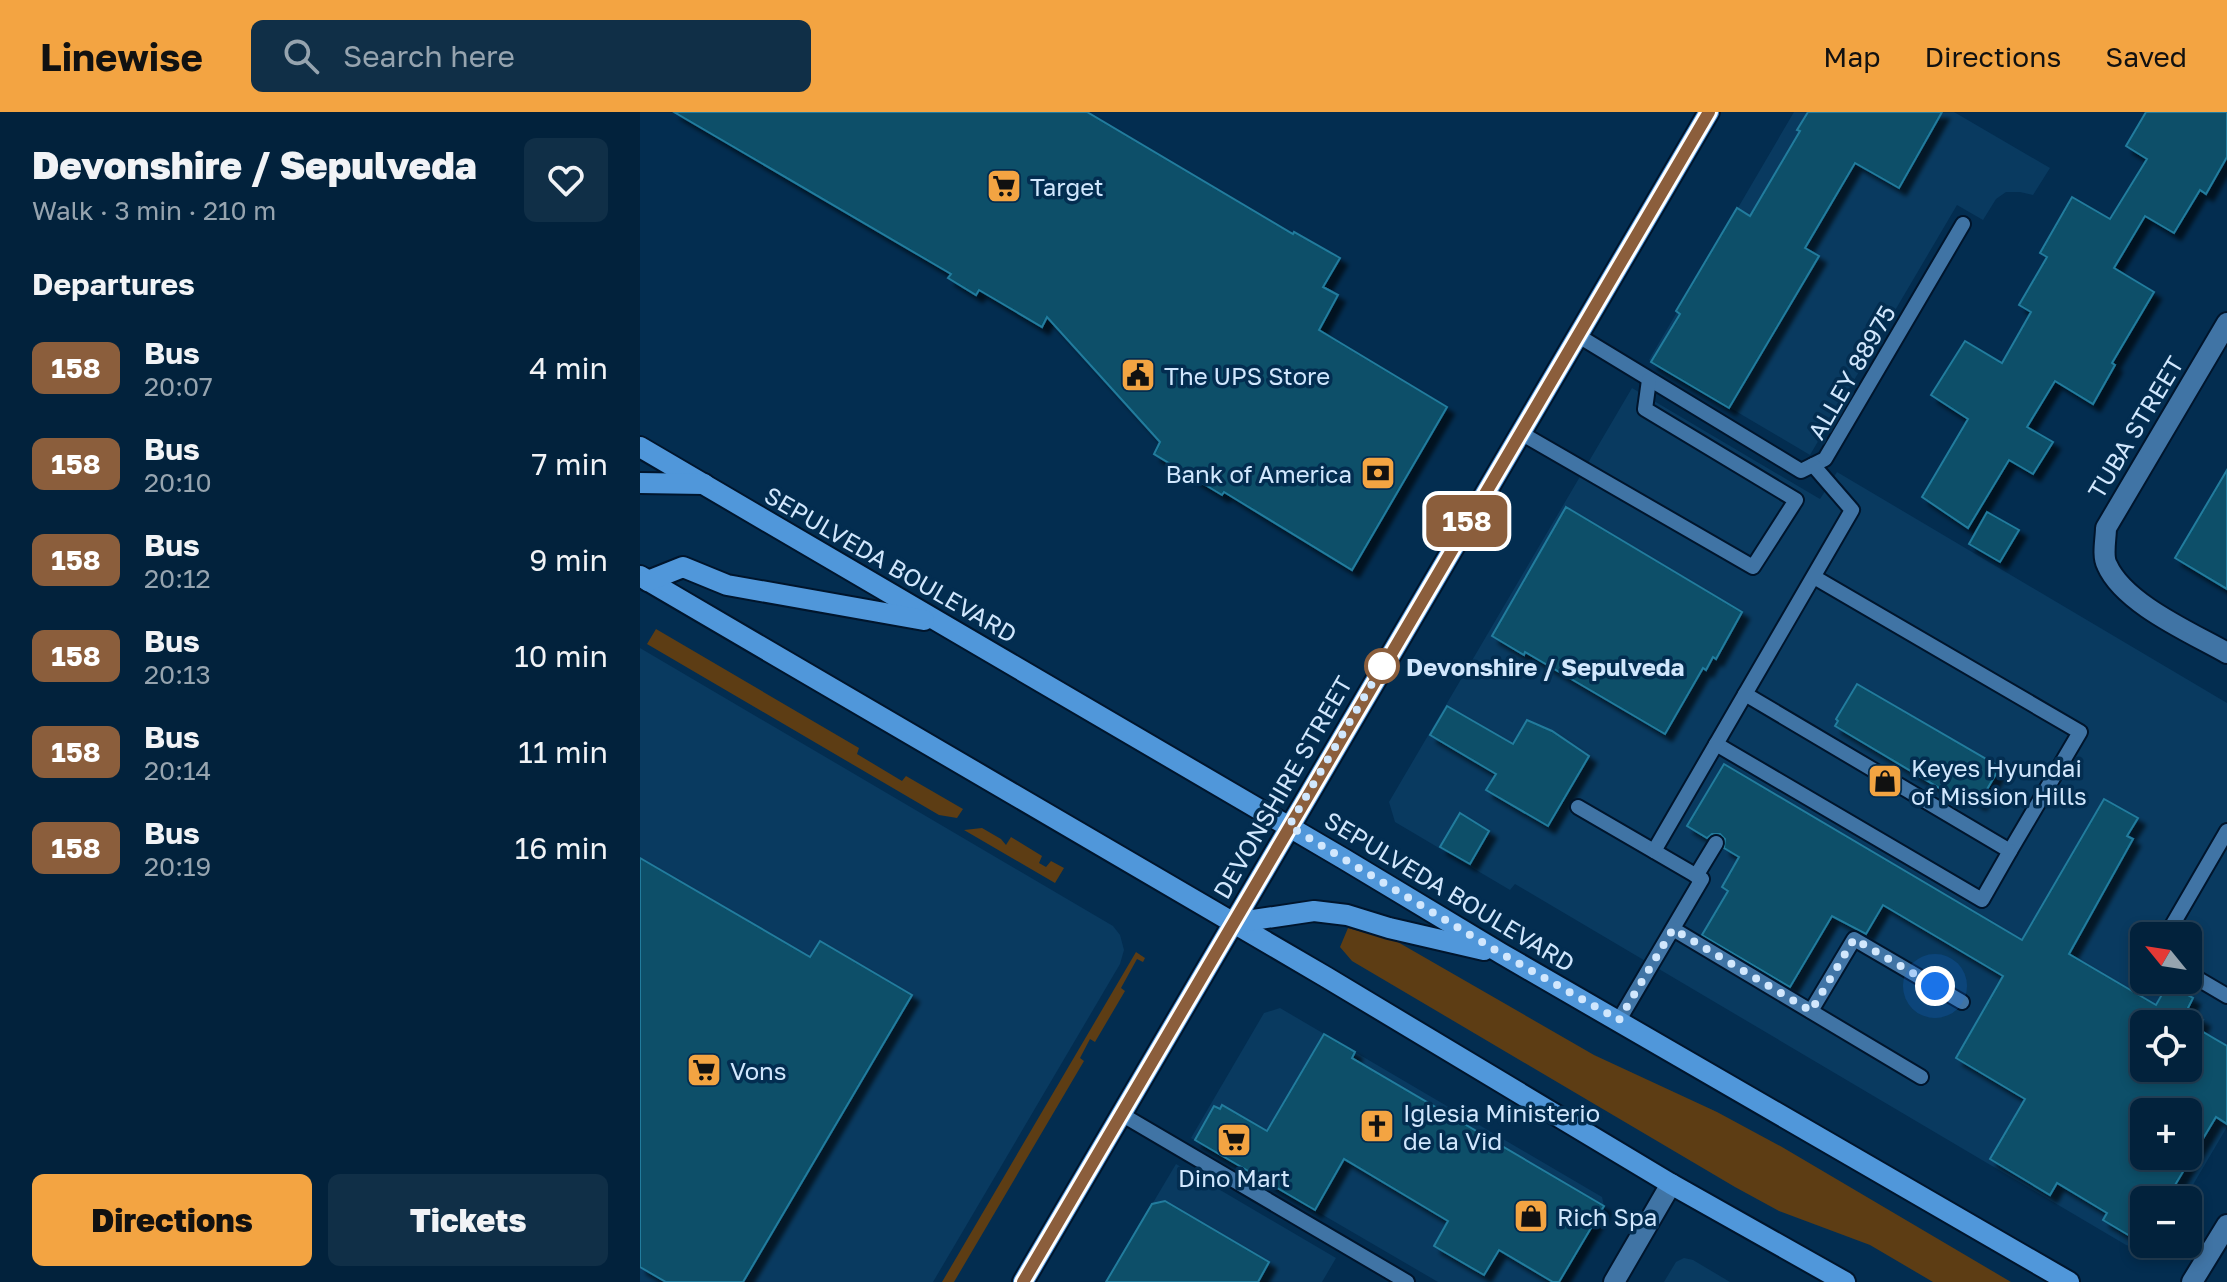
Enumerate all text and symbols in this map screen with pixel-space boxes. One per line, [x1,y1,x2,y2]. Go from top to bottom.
search box [251,20,811,92]
text: Linewise [40,34,203,79]
icon: search [279,34,323,78]
text: Search here [343,38,515,74]
text: Map [1823,40,1880,73]
text: Directions [1924,40,2061,73]
text: Saved [2105,40,2187,73]
button: heart [524,138,608,222]
text: Devonshire / Sepulveda [32,142,477,187]
supermarket icon: Target [985,167,1023,205]
place label: Target [1030,172,1104,201]
text: Walk · 3 min · 210 m [32,195,276,226]
text: Departures [32,266,195,302]
street label: ALLEY 88975 [1801,300,1901,444]
text: Bus [144,335,200,371]
text: 4 min [529,350,608,386]
text: 158 [51,351,101,384]
street label: TUBA STREET [2081,351,2189,503]
public building icon: The UPS Store [1119,356,1157,394]
place label: The UPS Store [1164,361,1330,390]
text: 20:07 [144,371,213,402]
text: Bus [144,431,200,467]
text: 7 min [532,446,608,482]
text: 158 [51,447,101,480]
bank icon: Bank of America [1359,454,1397,492]
place label: Bank of America [1165,459,1352,488]
text: 20:10 [144,467,212,498]
street label: SEPULVEDA BOULEVARD [760,480,1022,648]
line badge: 158 [1421,495,1513,547]
text: 158 [1442,504,1492,537]
text: Bus [144,527,200,563]
text: 9 min [529,542,608,578]
text: 158 [51,543,101,576]
text: 20:12 [144,563,211,594]
text: Bus [144,623,200,659]
text: 10 min [514,638,608,674]
text: 158 [51,639,101,672]
marker: Devonshire / Sepulveda [1365,649,1399,683]
place label: Devonshire / Sepulveda [1406,652,1685,681]
text: 20:13 [144,659,211,690]
street label: DEVONSHIRE STREET [1206,670,1358,903]
text: Bus [144,719,200,755]
text: 11 min [518,734,608,770]
text: 158 [51,735,101,768]
place label: Keyes Hyundai of Mission Hills [1911,753,2087,810]
text: 20:14 [144,755,211,786]
shop icon: Keyes Hyundai of Mission Hills [1866,762,1904,800]
street label: SEPULVEDA BOULEVARD [1320,805,1580,977]
text: Bus [144,815,200,851]
text: 16 min [515,830,608,866]
text: 158 [51,831,101,864]
text: 20:19 [144,851,211,882]
north arrow [2130,922,2202,994]
map controls [2130,922,2202,1258]
your location [1915,966,1955,1006]
button: locate [2130,1010,2202,1082]
supermarket icon: Vons [685,1051,723,1089]
place label: Vons [730,1056,787,1085]
place label: Iglesia Ministerio de la Vid [1403,1098,1600,1155]
button: + [2130,1098,2202,1170]
church icon: Iglesia Ministerio de la Vid [1358,1107,1396,1145]
supermarket icon: Dino Mart [1215,1121,1253,1159]
place label: Dino Mart [1178,1163,1290,1192]
button: Directions [32,1174,312,1266]
button: Tickets [328,1174,608,1266]
button: − [2130,1186,2202,1258]
shop icon: Rich Spa [1512,1197,1550,1235]
place label: Rich Spa [1557,1202,1657,1231]

